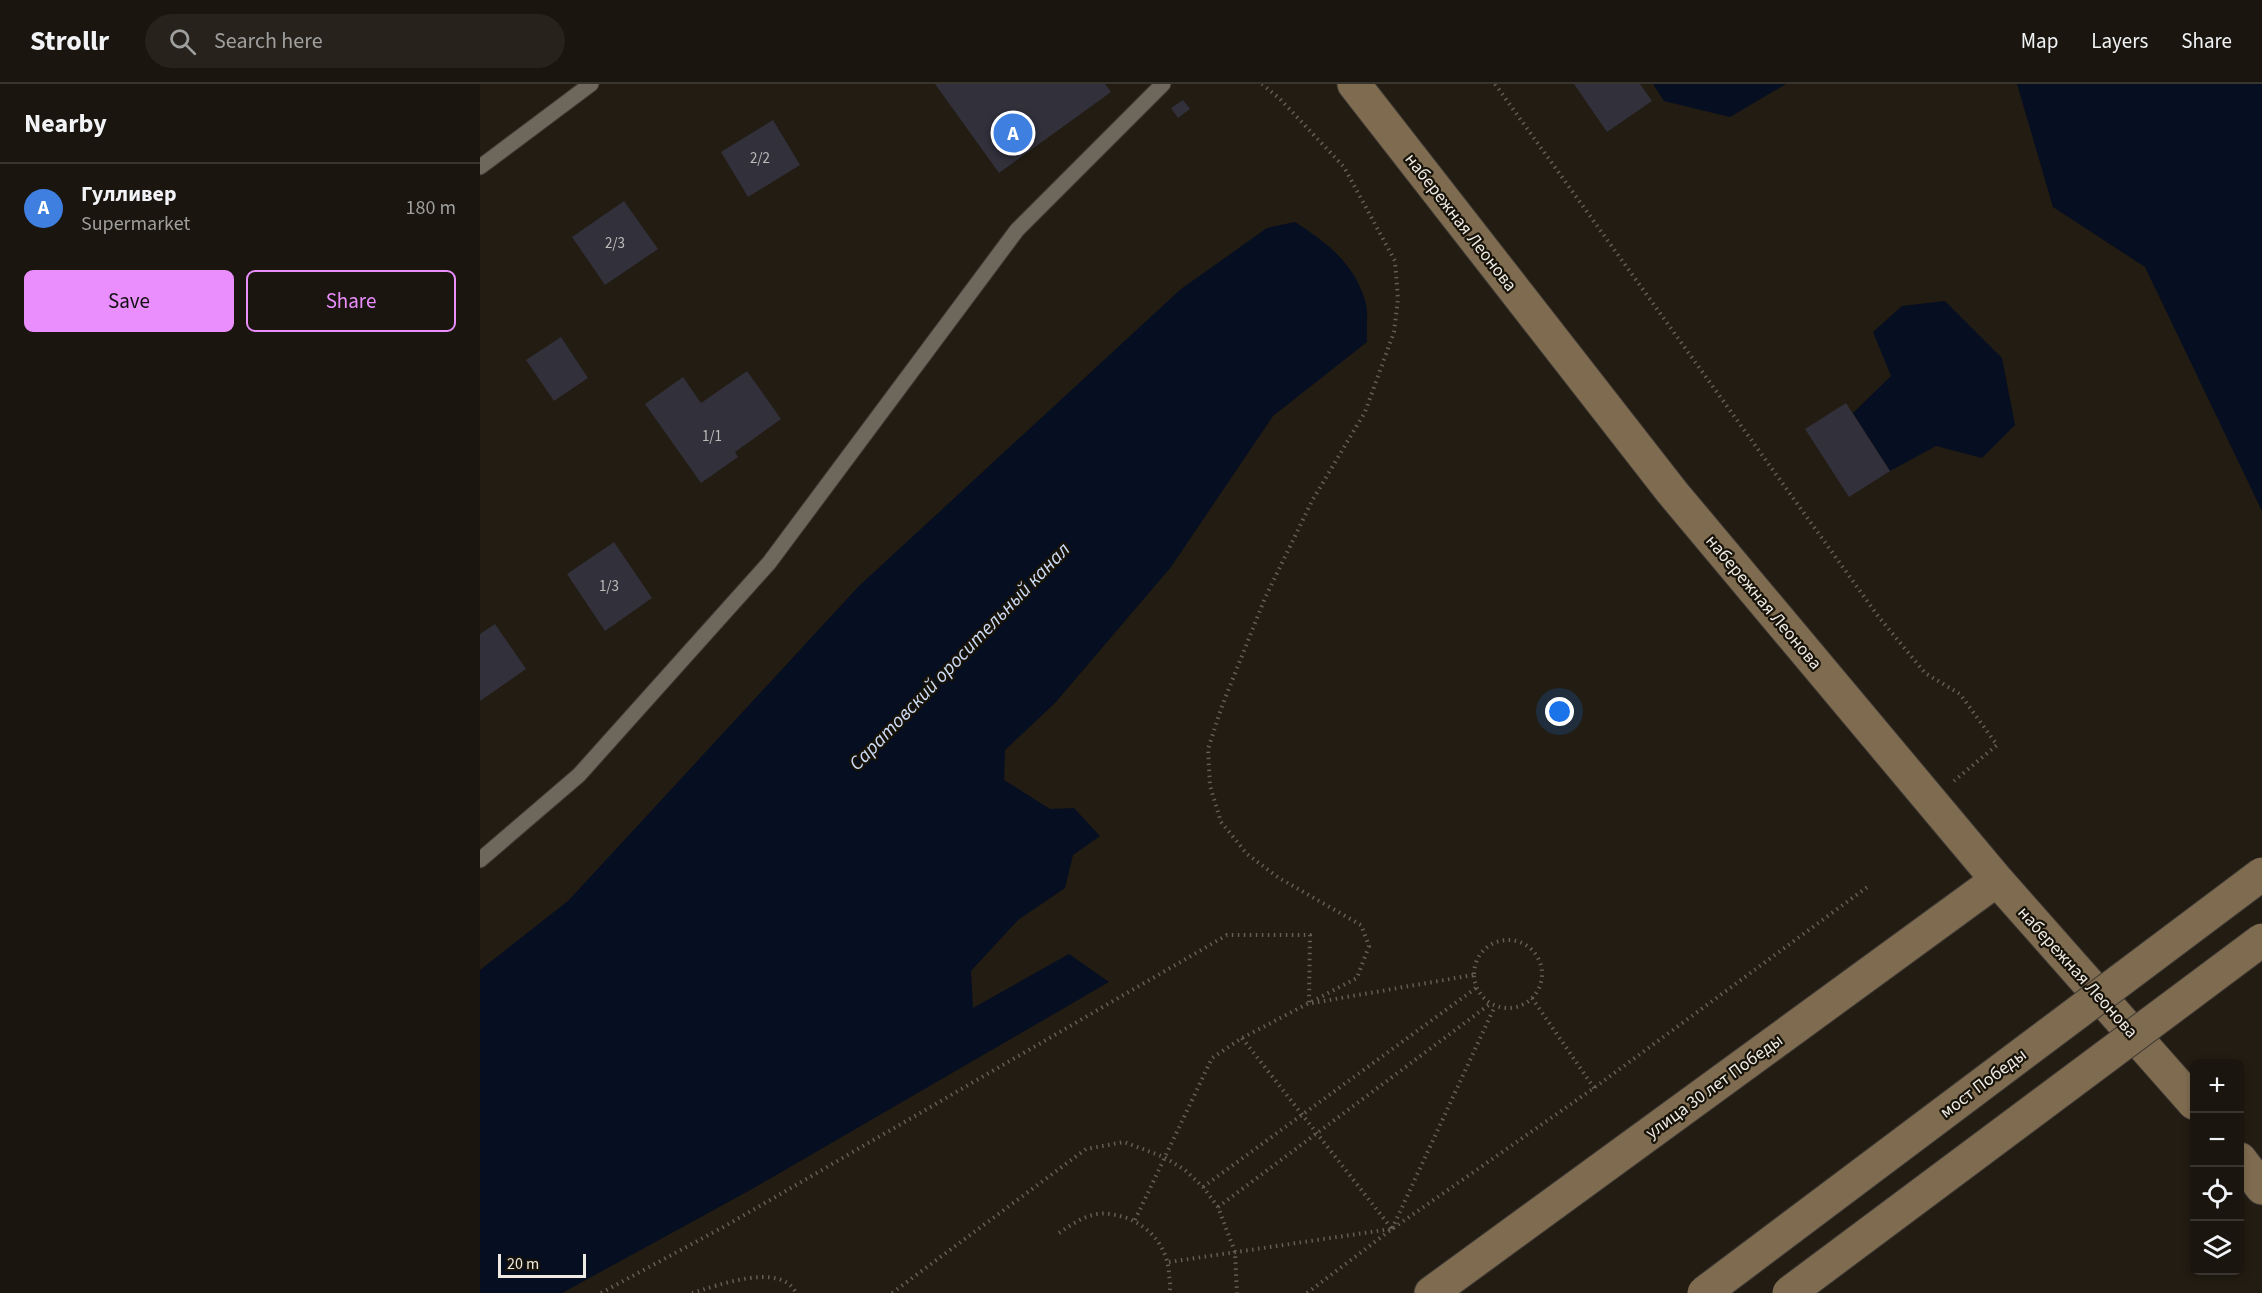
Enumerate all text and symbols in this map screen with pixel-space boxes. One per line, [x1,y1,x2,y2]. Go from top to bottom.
search box [145,14,565,68]
text: Strollr [30,21,109,61]
icon: search [166,25,199,58]
text: Search here [214,25,323,57]
text: Map [2021,26,2058,56]
text: Layers [2091,26,2148,56]
text: Share [2181,26,2232,56]
text: Nearby [24,105,107,142]
pin: A [994,110,1032,156]
house number: 2/2 [750,148,770,169]
street label: набережная Леонова [1399,148,1523,297]
text: Гулливер [81,178,177,210]
text: A [38,194,49,222]
text: 180 m [406,194,456,222]
text: Supermarket [81,210,190,238]
house number: 2/3 [605,233,625,254]
button: Save [24,270,234,332]
button: Share [246,270,456,332]
house number: 1/1 [702,426,722,447]
street label: набережная Леонова [1700,529,1828,675]
water label: Саратовский оросительный канал [843,536,1077,777]
house number: 1/3 [599,576,619,597]
your location [1545,697,1574,726]
street label: набережная Леонова [2012,901,2144,1044]
street label: улица 30 лет Победы [1640,1028,1788,1145]
street label: мост Победы [1935,1042,2032,1124]
map controls [2190,1059,2244,1275]
button: + [2190,1059,2244,1113]
button: − [2190,1113,2244,1167]
button: locate [2190,1167,2244,1221]
button: layers [2190,1221,2244,1275]
scale bar [498,1251,586,1278]
text: 20 m [507,1253,539,1275]

